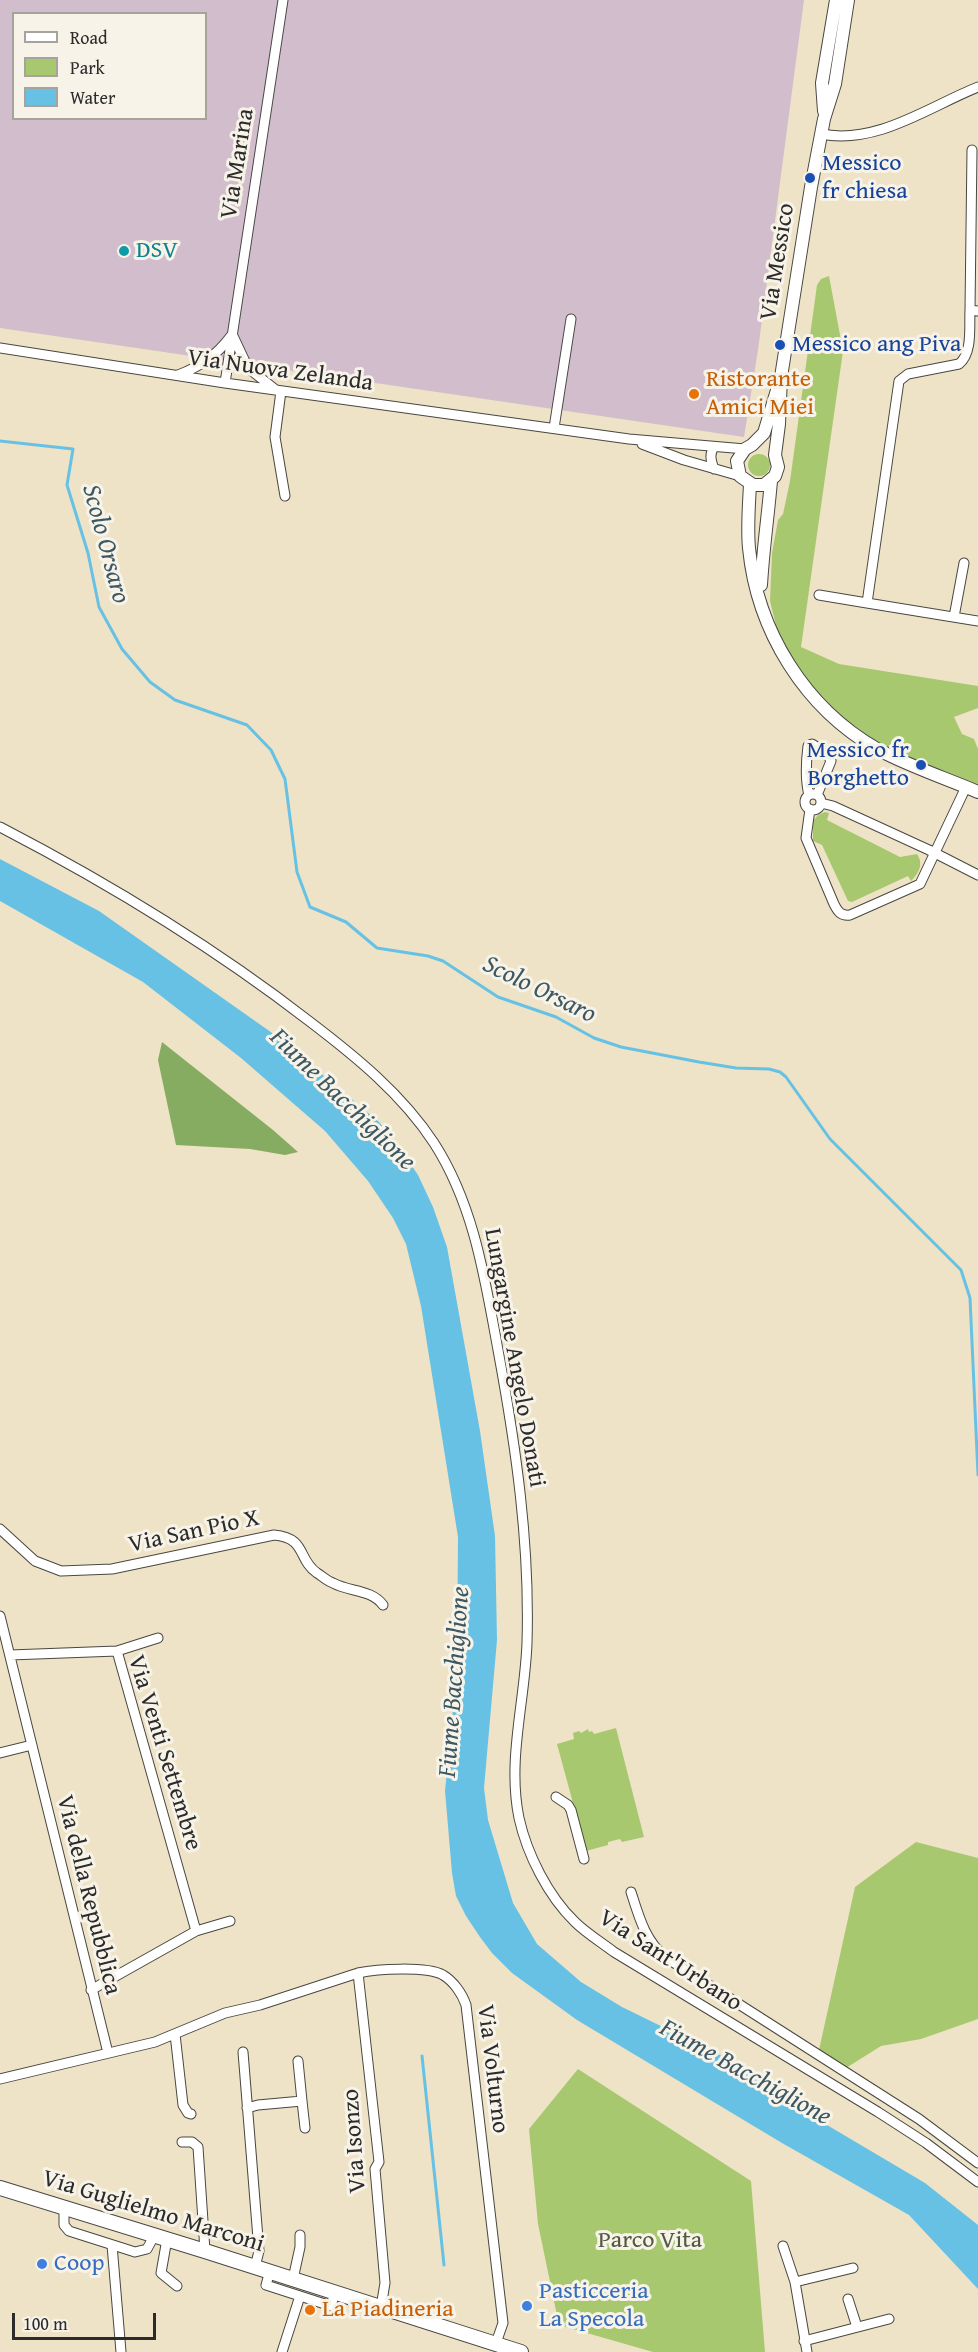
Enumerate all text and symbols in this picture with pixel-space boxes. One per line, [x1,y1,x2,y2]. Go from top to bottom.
legend [12,12,207,120]
text: Road [70,24,108,51]
text: Park [70,54,105,81]
text: Water [70,84,115,111]
street label: Via Marina [215,107,261,221]
place label: Messico fr chiesa [822,150,908,206]
marker: Messico fr chiesa [803,171,817,185]
street label: Via Messico [754,201,802,323]
place label: DSV [136,237,178,265]
marker: DSV [117,244,131,258]
place label: Messico ang Piva [792,331,961,359]
marker: Messico ang Piva [773,338,787,352]
street label: Via Nuova Zelanda [185,344,375,398]
place label: Ristorante Amici Miei [706,366,814,422]
marker: Ristorante Amici Miei [687,387,701,401]
water label: Scolo Orsaro [74,481,136,607]
place label: Messico fr Borghetto [807,737,909,793]
marker: Messico fr Borghetto [914,758,928,772]
water label: Scolo Orsaro [477,949,601,1031]
water label: Fiume Bacchiglione [262,1022,422,1178]
street label: Lungargine Angelo Donati [477,1226,551,1490]
street label: Via San Pio X [126,1504,262,1560]
water label: Fiume Bacchiglione [433,1585,477,1779]
street label: Via Venti Settembre [121,1652,207,1854]
street label: Via della Repubblica [49,1792,127,1998]
street label: Via Sant'Urbano [593,1904,747,2018]
street label: Via Volturno [470,2003,514,2135]
water label: Fiume Bacchiglione [654,2013,836,2133]
street label: Via Isonzo [337,2088,373,2194]
street label: Via Guglielmo Marconi [39,2165,267,2259]
park label: Parco Vita [598,2227,702,2255]
place label: Coop [54,2250,104,2278]
marker: Coop [35,2257,49,2271]
place label: Pasticceria La Specola [539,2278,648,2334]
place label: La Piadineria [322,2296,454,2324]
marker: Pasticceria La Specola [520,2299,534,2313]
scale bar [15,2301,159,2339]
marker: La Piadineria [303,2303,317,2317]
text: 100 m [23,2310,68,2337]

